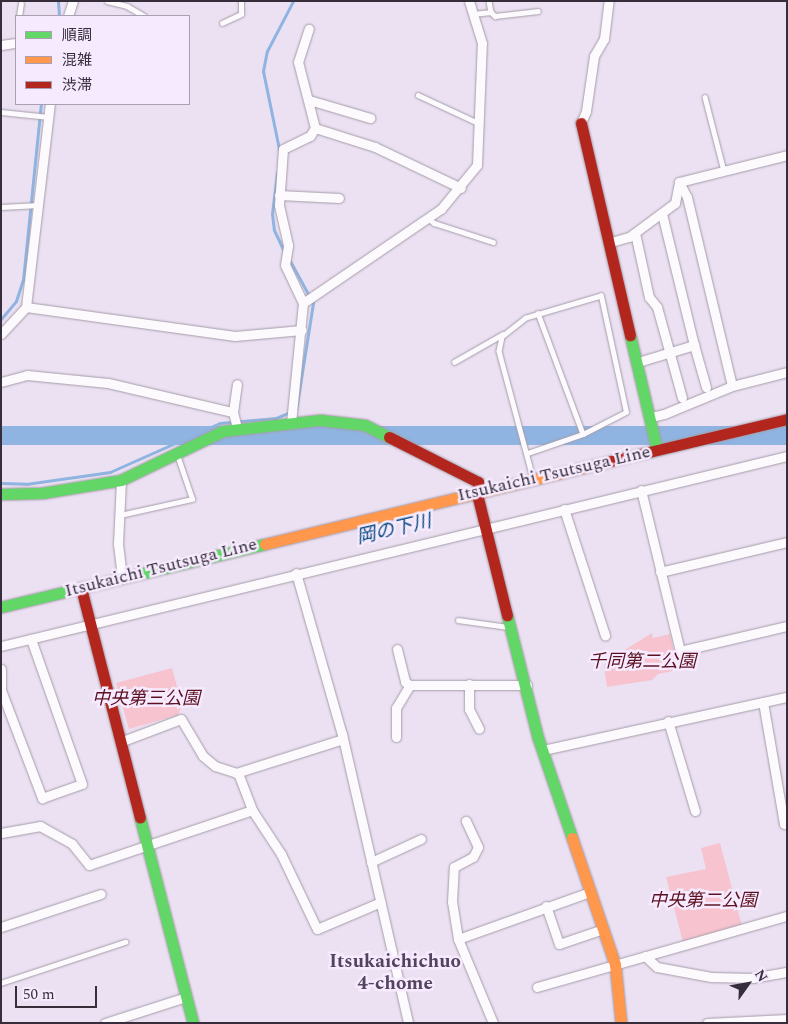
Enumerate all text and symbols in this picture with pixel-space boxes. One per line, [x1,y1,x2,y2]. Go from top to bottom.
legend [15,15,190,105]
text: 順調 [62,24,92,47]
text: 混雑 [62,49,92,72]
text: 渋滞 [62,74,92,97]
street label: Itsukaichi Tsutsuga Line [456,441,652,507]
water label: 岡の下川 [354,510,434,550]
street label: Itsukaichi Tsutsuga Line [63,534,259,602]
park label: 千同第二公園 [588,651,696,673]
park label: 中央第三公園 [92,688,200,710]
park label: 中央第二公園 [649,890,757,912]
district label: Itsukaichichuo 4-chome [329,951,461,995]
north arrow [723,959,773,1009]
text: N [749,965,773,986]
scale bar [18,976,100,1008]
text: 50 m [23,983,55,1006]

